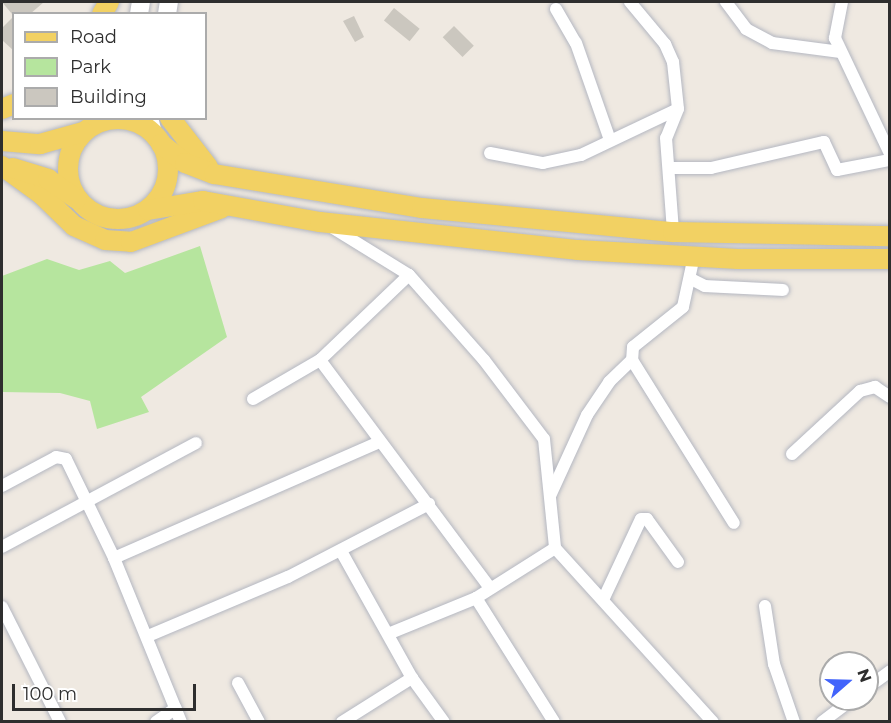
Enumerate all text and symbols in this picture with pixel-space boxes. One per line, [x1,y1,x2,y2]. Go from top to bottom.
legend [12,12,207,120]
text: Road [70,26,117,48]
text: Park [70,56,111,78]
text: Building [70,86,147,108]
north arrow [819,651,879,711]
text: N [853,666,876,685]
scale bar [15,672,200,710]
text: 100 m [23,683,77,705]

